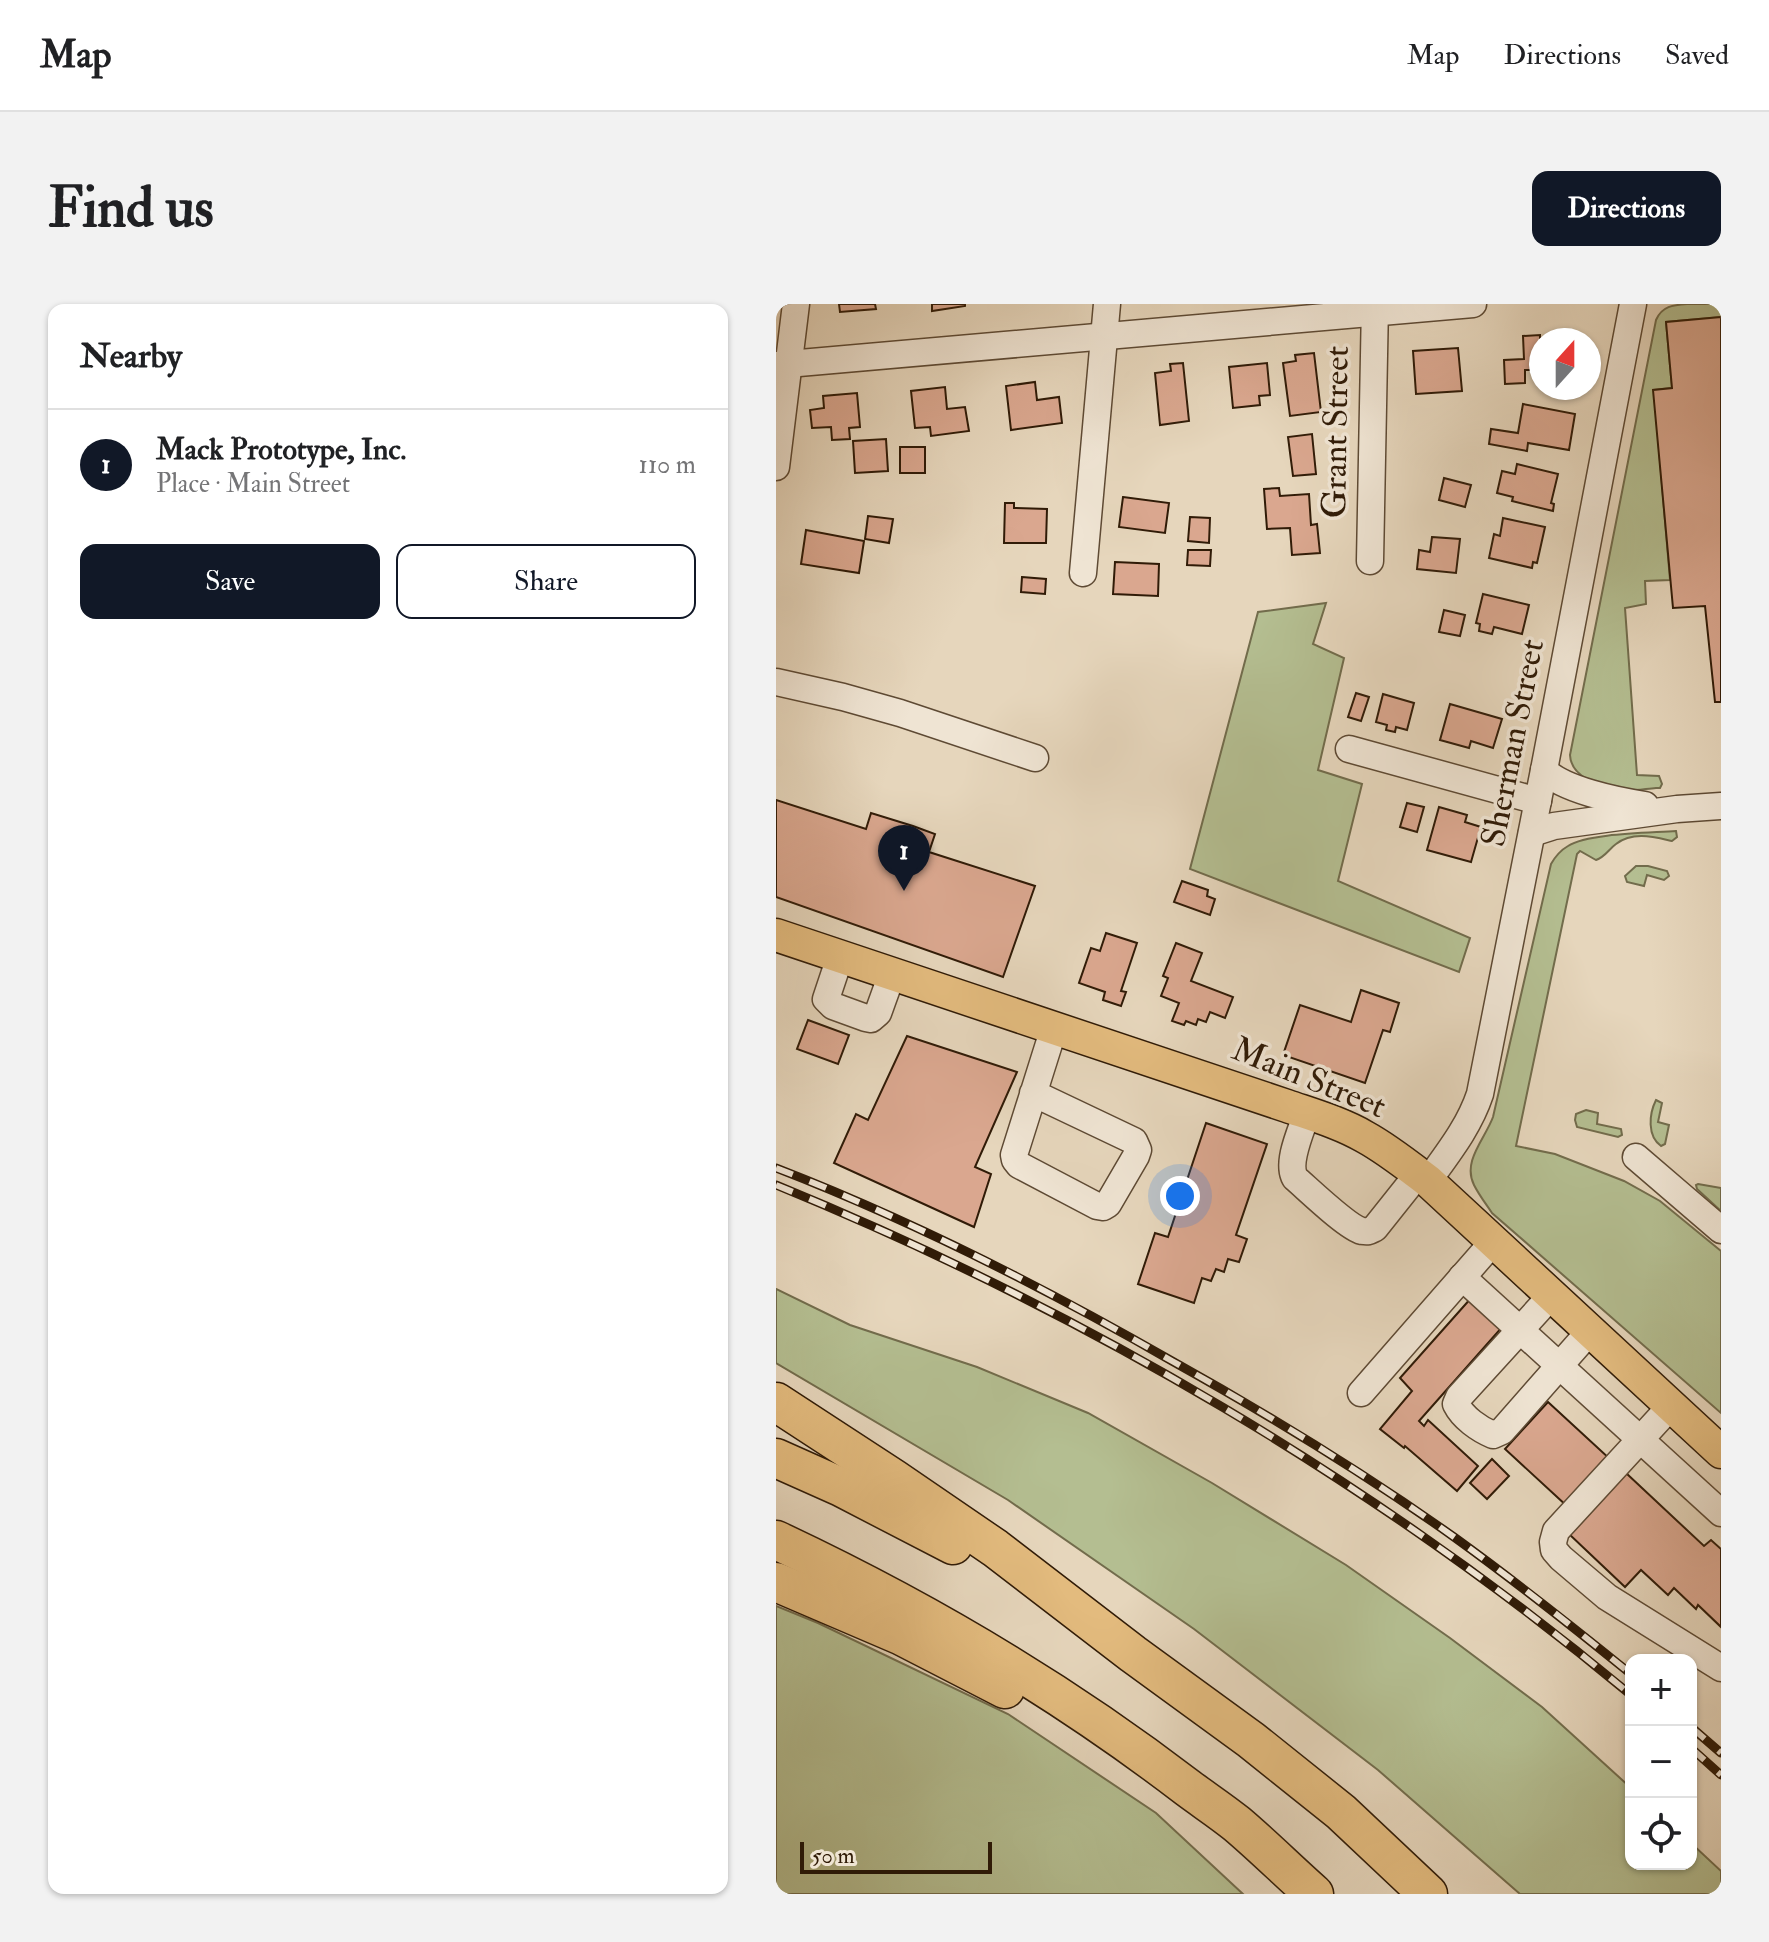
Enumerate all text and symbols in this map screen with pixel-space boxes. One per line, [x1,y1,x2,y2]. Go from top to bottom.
text: Map [40,31,111,79]
text: Map [1407,38,1460,73]
text: Directions [1504,38,1621,73]
text: Saved [1665,38,1729,73]
button: Directions [1532,171,1721,246]
text: Find us [48,173,214,244]
north arrow [1529,328,1601,400]
text: Nearby [80,335,182,378]
street label: Grant Street [1313,345,1359,519]
text: Mack Prototype, Inc. [156,431,406,468]
text: 1 [101,449,111,481]
text: 110 m [639,449,696,481]
text: Place · Main Street [156,468,350,500]
button: Save [80,544,380,619]
button: Share [396,544,696,619]
street label: Sherman Street [1472,636,1554,850]
pin: 1 [878,825,930,891]
street label: Main Street [1226,1028,1392,1128]
your location [1160,1176,1200,1216]
map controls [1625,1654,1697,1870]
button: + [1625,1654,1697,1726]
button: − [1625,1726,1697,1798]
button: locate [1625,1798,1697,1870]
scale bar [800,1838,992,1874]
text: 50 m [812,1842,854,1870]

